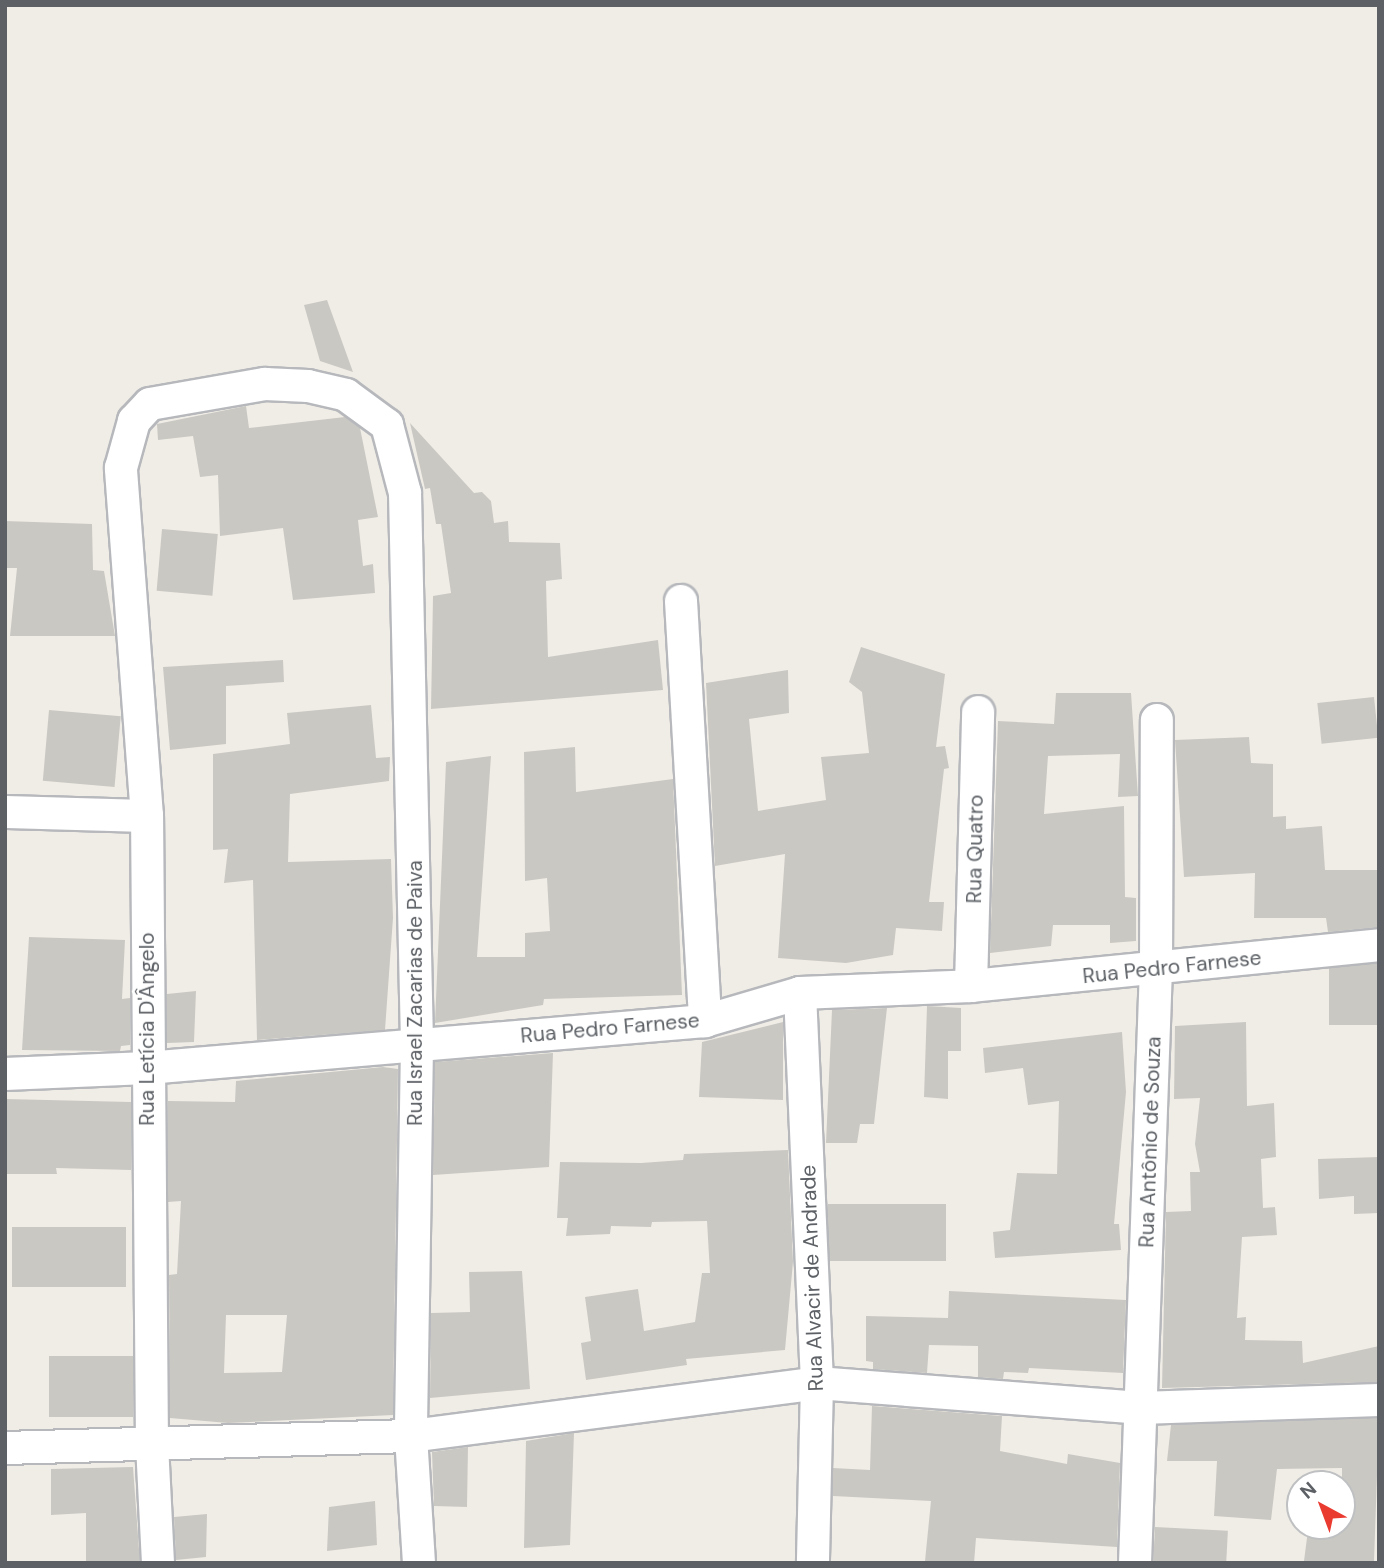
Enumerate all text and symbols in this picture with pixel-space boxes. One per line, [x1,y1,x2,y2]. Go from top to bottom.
street label: Rua Quatro [961,794,989,904]
street label: Rua Israel Zacarias de Paiva [402,860,428,1126]
street label: Rua Letícia D'Ângelo [134,932,160,1126]
street label: Rua Pedro Farnese [1081,945,1263,989]
street label: Rua Pedro Farnese [519,1008,701,1048]
street label: Rua Antônio de Souza [1134,1036,1166,1248]
street label: Rua Alvacir de Andrade [795,1164,829,1392]
north arrow [1286,1470,1356,1540]
text: N [1295,1476,1322,1504]

